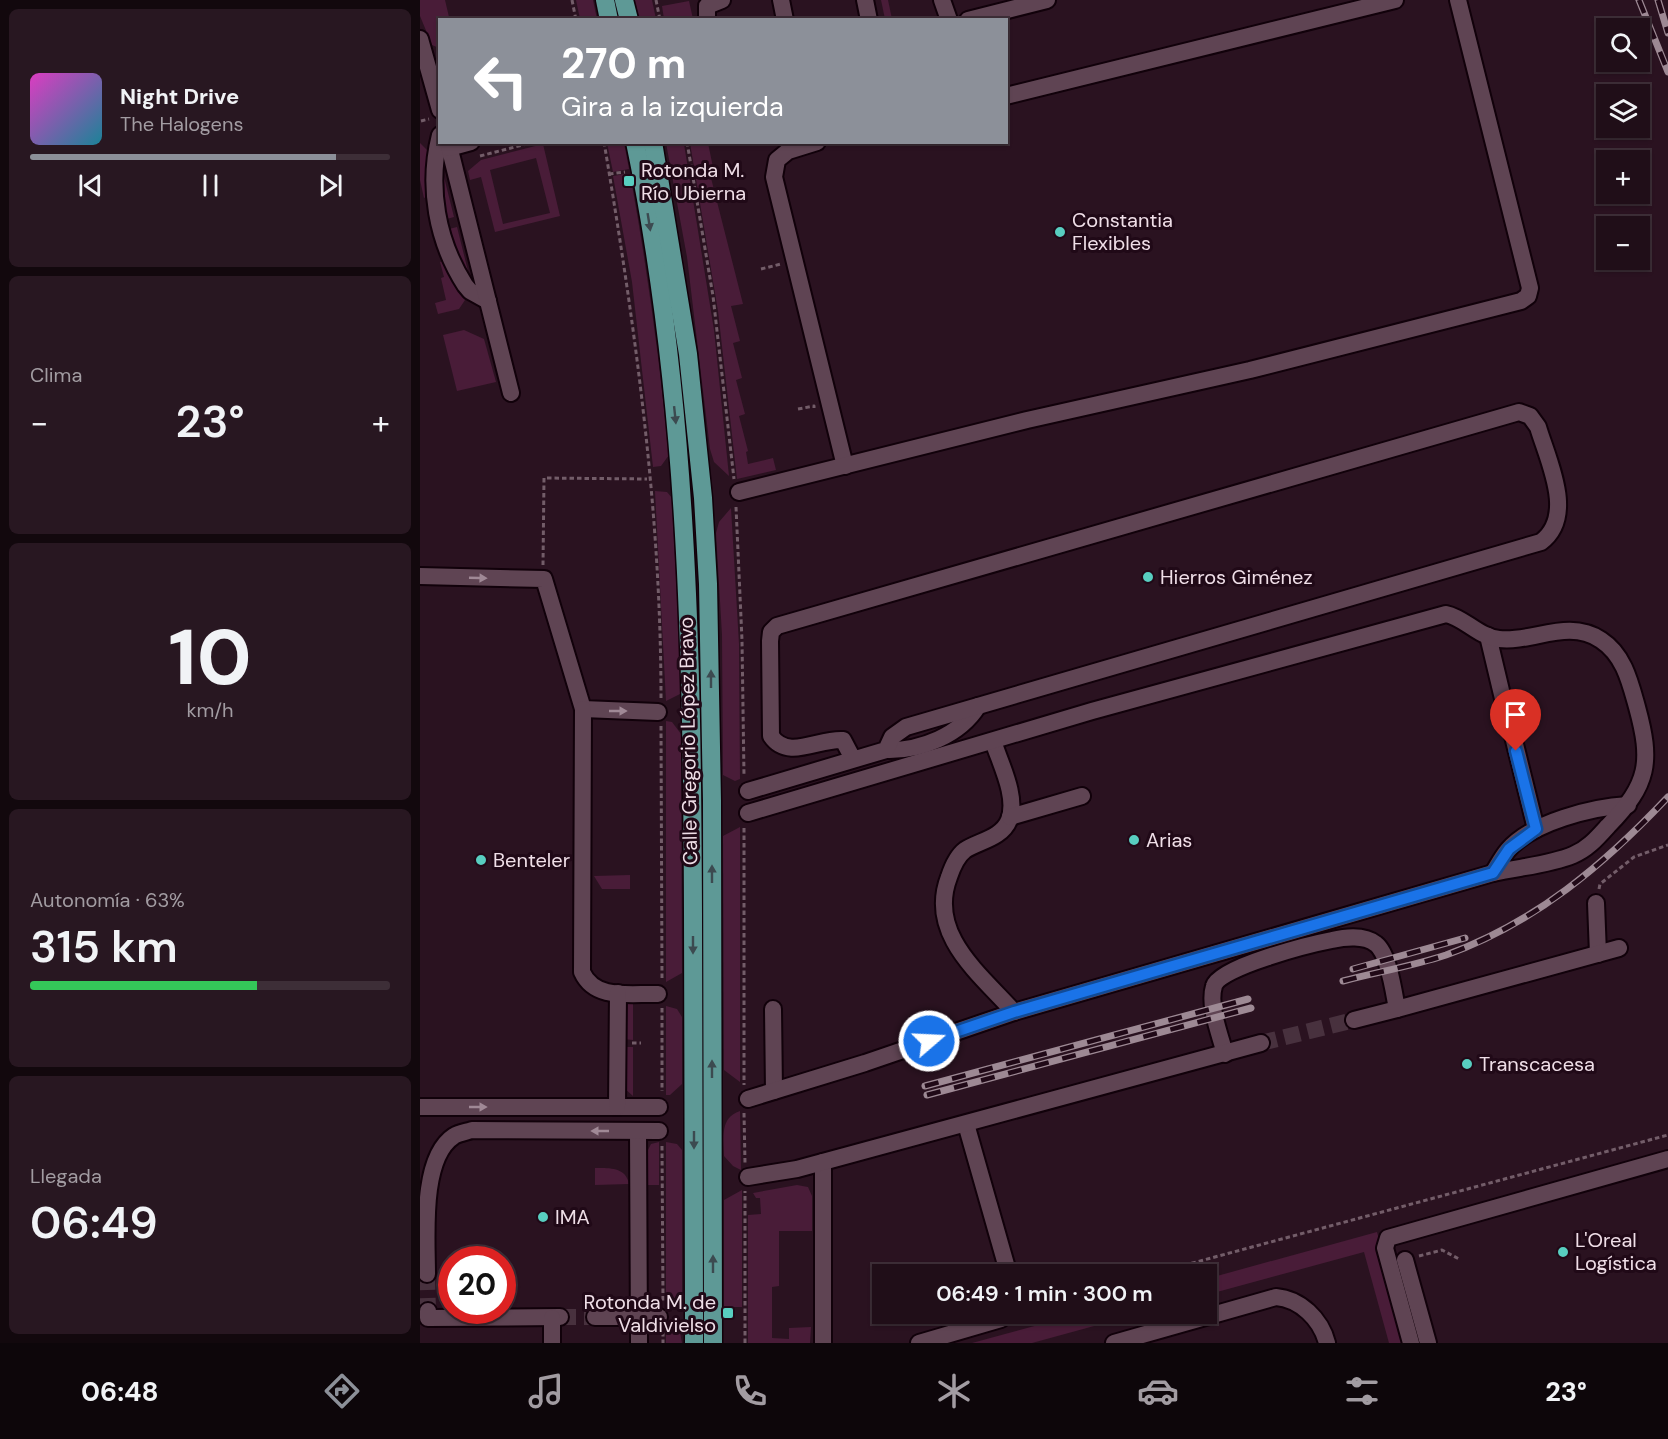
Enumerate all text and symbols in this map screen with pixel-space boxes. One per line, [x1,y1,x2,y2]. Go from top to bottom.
map controls [1596,18,1650,270]
button: search [1596,18,1650,72]
text: 270 m [561,36,686,91]
icon: left [462,42,540,120]
text: Night Drive [120,82,239,111]
button: layers [1596,84,1650,138]
text: Gira a la izquierda [561,89,784,124]
text: The Halogens [120,111,243,137]
button: + [1596,150,1650,204]
place label: Rotonda M. Río Ubierna [641,157,746,206]
icon: previous [74,169,107,202]
icon: pause [194,169,227,202]
icon: next [314,169,347,202]
marker: Rotonda M. Río Ubierna [622,174,636,188]
place label: Constantia Flexibles [1072,207,1173,256]
one-way arrow [645,212,654,231]
button: − [1596,216,1650,270]
marker: Constantia Flexibles [1053,225,1067,239]
text: Clima [30,362,82,388]
text: 23° [176,392,245,451]
text: − [30,401,48,444]
text: + [372,401,390,444]
one-way arrow [670,405,680,424]
place label: Hierros Giménez [1160,564,1313,590]
marker: Hierros Giménez [1141,570,1155,584]
one-way arrow [469,573,488,582]
text: 10 [168,607,252,708]
street label: Calle Gregorio López Bravo [673,617,703,865]
one-way arrow [706,669,716,688]
pin [1490,689,1541,751]
text: km/h [186,697,234,723]
icon: arrive [1499,698,1532,731]
one-way arrow [609,706,628,716]
place label: Arias [1146,827,1192,853]
marker: Arias [1127,833,1141,847]
place label: Benteler [493,847,570,873]
marker: Benteler [474,853,488,867]
one-way arrow [707,864,717,883]
text: Autonomía · 63% [30,887,185,913]
text: 315 km [30,917,178,976]
one-way arrow [688,936,698,955]
position arrow [897,1009,961,1073]
place label: Transcacesa [1479,1051,1595,1077]
marker: Transcacesa [1460,1057,1474,1071]
one-way arrow [708,1059,717,1078]
one-way arrow [469,1102,488,1112]
one-way arrow [591,1126,610,1136]
one-way arrow [689,1131,699,1150]
text: Llegada [30,1163,102,1189]
text: 06:49 [30,1193,158,1252]
place label: IMA [555,1204,590,1230]
marker: IMA [536,1210,550,1224]
place label: L'Oreal Logística [1575,1227,1657,1276]
marker: L'Oreal Logística [1556,1245,1570,1259]
speed limit sign: 20 [438,1246,516,1324]
one-way arrow [708,1254,718,1273]
text: 06:49 · 1 min · 300 m [936,1279,1153,1308]
place label: Rotonda M. de Valdivielso [584,1289,716,1338]
marker: Rotonda M. de Valdivielso [721,1306,735,1320]
icon: directions [321,1370,363,1412]
icon: music [525,1370,567,1412]
icon: phone [729,1370,771,1412]
icon: climate [933,1370,975,1412]
icon: car [1137,1370,1179,1412]
icon: filters [1341,1370,1383,1412]
text: 06:48 [81,1374,159,1409]
text: 23° [1545,1374,1587,1409]

